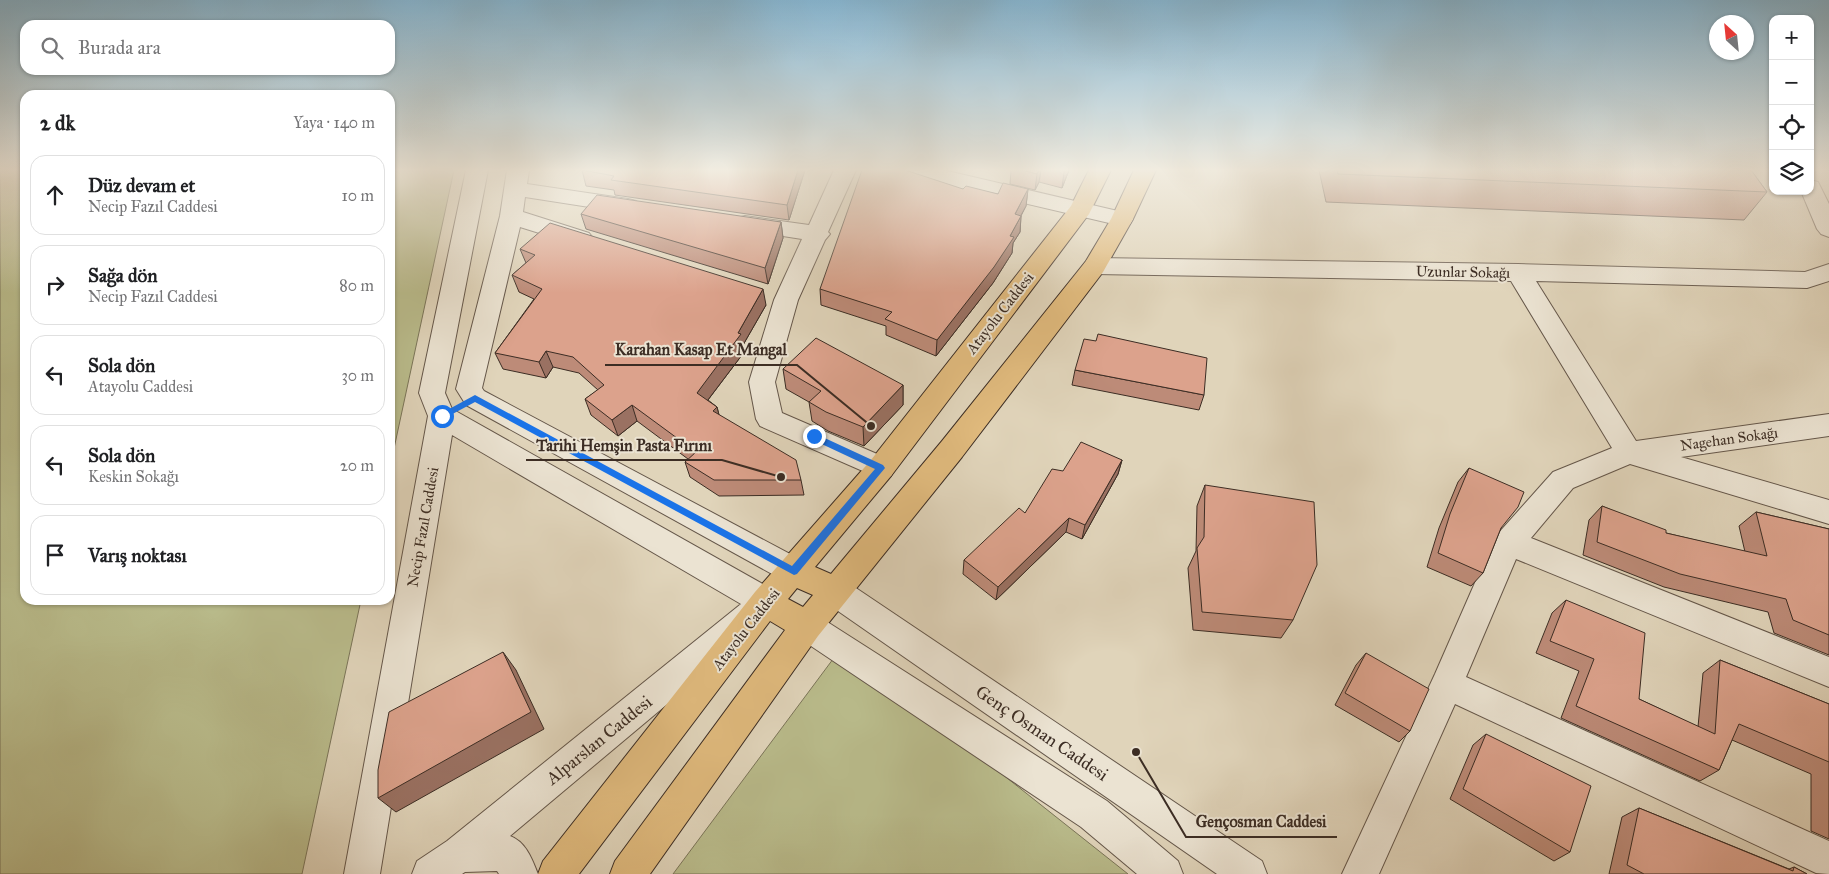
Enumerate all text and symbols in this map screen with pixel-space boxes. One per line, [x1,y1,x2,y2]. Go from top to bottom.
north arrow [1709,15,1754,60]
map controls [1769,15,1814,195]
button: + [1769,15,1814,60]
search box [20,20,395,75]
icon: search [38,34,66,62]
text: Burada ara [78,36,161,59]
button: − [1769,60,1814,105]
button: locate [1769,105,1814,150]
text: 2 dk [40,110,75,136]
text: Yaya · 140 m [293,113,375,132]
button: layers [1769,150,1814,195]
text: Düz devam et [88,174,195,197]
icon: ahead [41,181,69,209]
text: 10 m [342,186,374,205]
text: Necip Fazıl Caddesi [88,197,218,216]
street label: Uzunlar Sokağı [1416,262,1510,282]
text: Sağa dön [88,264,157,287]
street label: Atayolu Caddesi [962,269,1037,358]
icon: right [41,271,69,299]
text: 80 m [339,276,374,295]
text: Necip Fazıl Caddesi [88,287,218,306]
callout: Karahan Kasap Et Mangal [605,334,797,365]
text: Karahan Kasap Et Mangal [615,340,788,360]
text: Sola dön [88,354,155,377]
icon: left [41,361,69,389]
text: 30 m [341,366,374,385]
text: Atayolu Caddesi [88,377,193,396]
route start [431,405,454,428]
street label: Nagehan Sokağı [1679,423,1779,455]
route end [803,425,826,448]
callout: Tarihi Hemşin Pasta Fırını [526,429,722,460]
text: Tarihi Hemşin Pasta Fırını [535,436,712,456]
text: Sola dön [88,444,155,467]
icon: left [41,451,69,479]
text: 20 m [340,456,374,475]
street label: Necip Fazıl Caddesi [404,466,442,588]
text: Keskin Sokağı [88,467,179,486]
icon: arrive [41,541,69,569]
text: Varış noktası [88,544,187,567]
street label: Atayolu Caddesi [708,585,783,674]
street label: Genç Osman Caddesi [971,680,1113,786]
street label: Alparslan Caddesi [541,691,656,790]
callout: Gençosman Caddesi [1186,806,1337,837]
text: Gençosman Caddesi [1196,812,1327,832]

